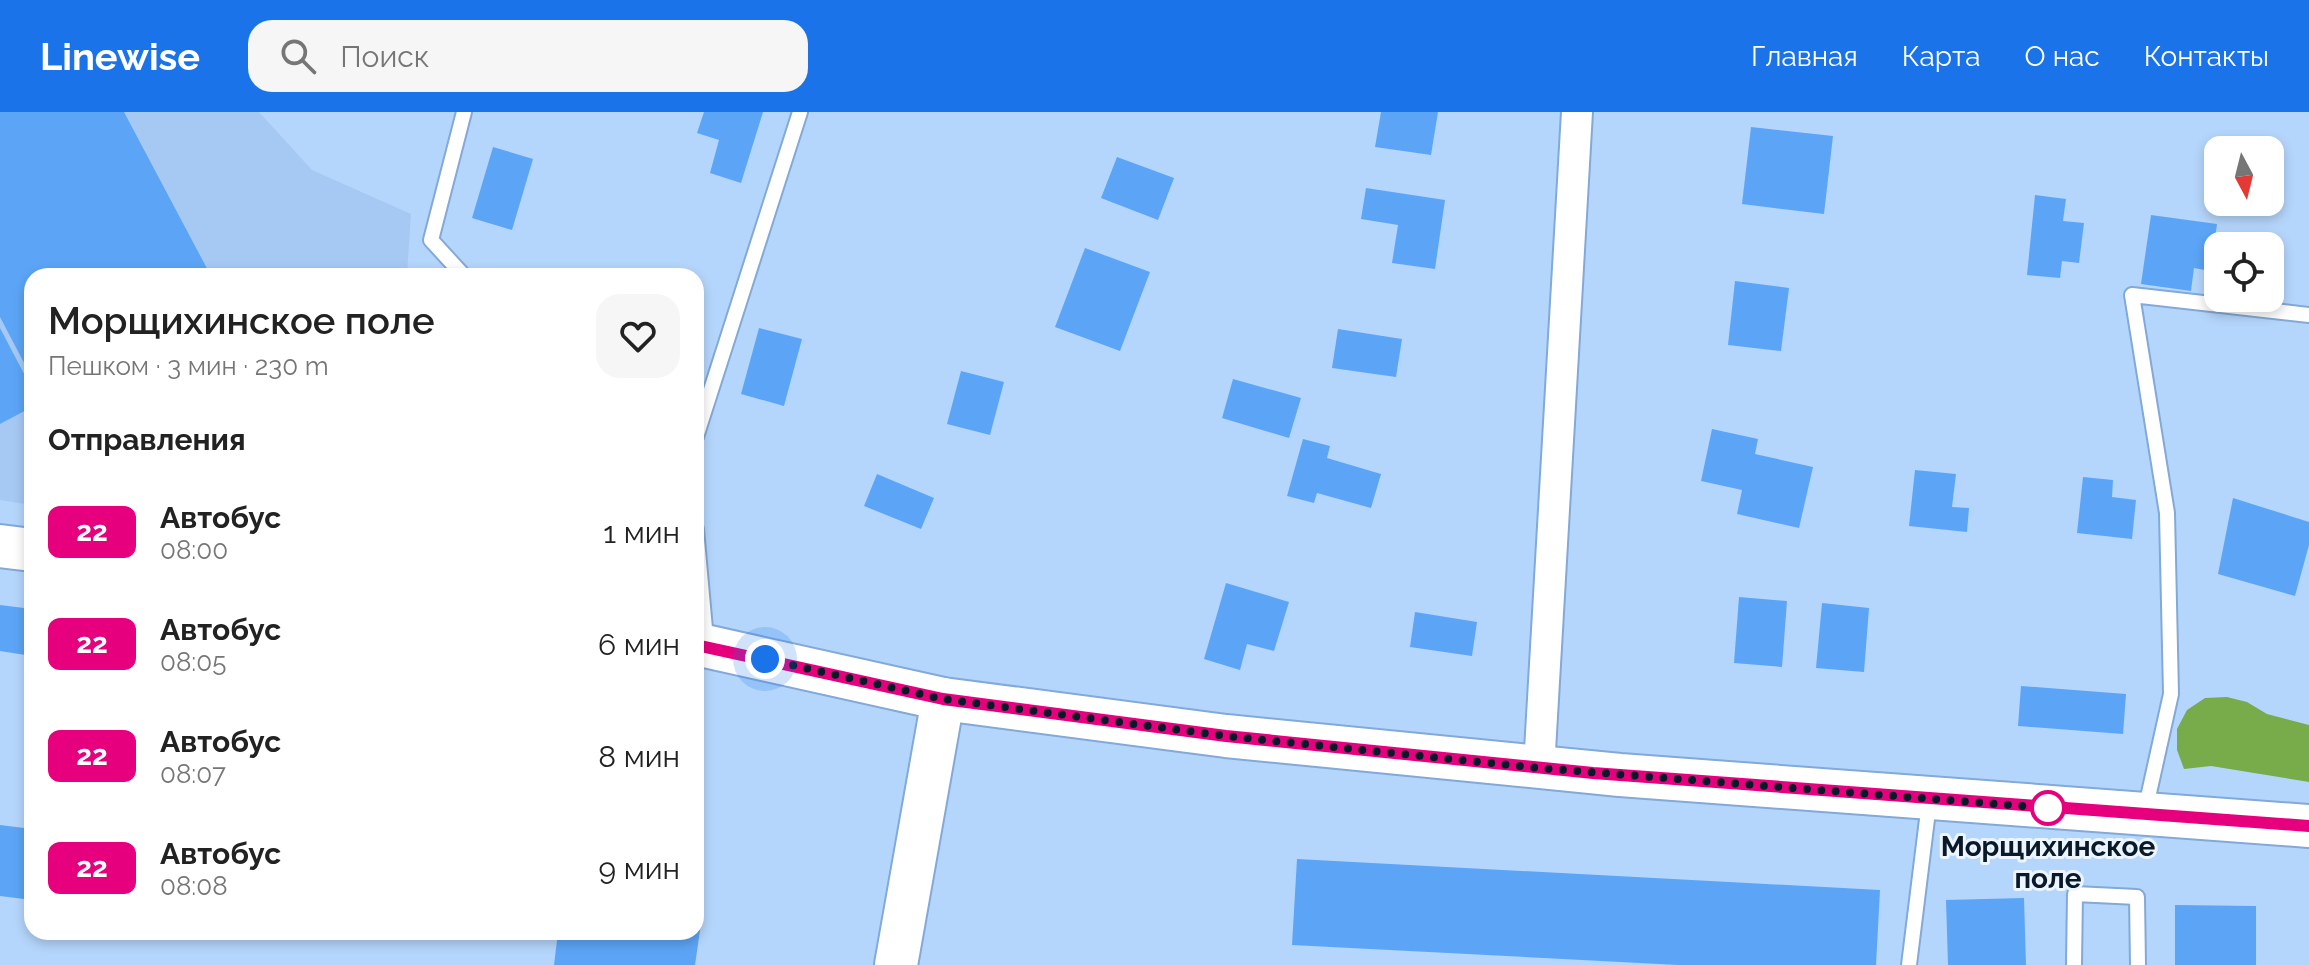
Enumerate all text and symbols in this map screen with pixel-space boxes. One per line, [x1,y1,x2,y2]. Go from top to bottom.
search box [248,20,808,92]
text: Linewise [40,34,200,79]
icon: search [276,34,320,78]
text: Поиск [340,39,429,74]
text: Главная [1751,40,1858,73]
text: Карта [1902,40,1981,73]
text: О нас [2025,40,2100,73]
text: Контакты [2144,40,2269,73]
north arrow [2204,136,2284,216]
map controls [2204,136,2284,312]
button: locate [2204,232,2284,312]
button: heart [596,294,680,378]
text: Морщихинское поле [48,298,435,343]
text: Пешком · 3 мин · 230 m [48,351,329,381]
text: Отправления [48,422,246,457]
text: Автобус [160,500,281,535]
text: 22 [76,515,108,548]
text: 1 мин [603,515,680,550]
text: 08:00 [160,535,228,565]
text: Автобус [160,612,281,647]
text: 22 [76,627,108,660]
text: 6 мин [598,627,680,662]
your location [745,639,785,679]
text: 08:05 [160,647,226,677]
text: Автобус [160,724,281,759]
text: 22 [76,739,108,772]
text: 8 мин [598,739,680,774]
text: 08:07 [160,759,226,789]
marker: Морщихинское поле [2031,791,2065,825]
place label: Морщихинское поле [1941,830,2156,895]
text: Автобус [160,836,281,871]
text: 22 [76,851,108,884]
text: 9 мин [598,851,680,886]
text: 08:08 [160,871,228,901]

